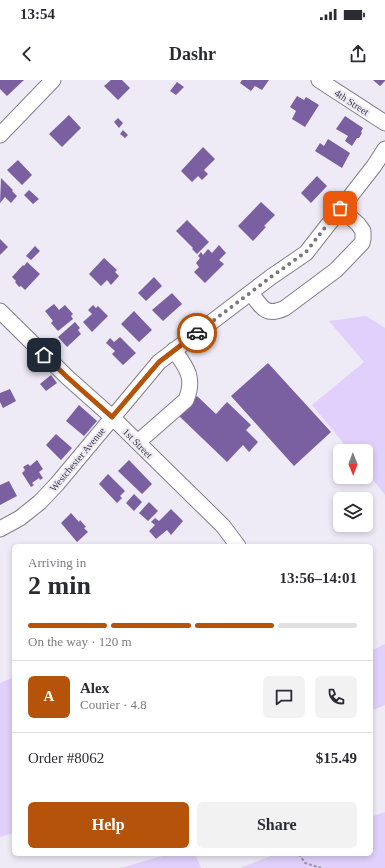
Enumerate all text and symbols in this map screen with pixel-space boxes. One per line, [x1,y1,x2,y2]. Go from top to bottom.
text: 13:54 [20,6,55,22]
icon: back [16,43,38,65]
icon: share [347,43,369,65]
text: Dashr [169,44,216,64]
street label: 4th Street [333,87,371,118]
pin [323,191,357,225]
icon: bag [329,197,351,219]
courier [177,313,217,353]
icon: car [186,322,208,344]
pin [27,338,61,372]
icon: home [33,344,55,366]
street label: Westchester Avenue [47,425,108,494]
street label: 1st Street [120,426,155,461]
north arrow [333,444,373,484]
map controls [333,444,373,532]
button: layers [333,492,373,532]
text: Arriving in [28,555,86,570]
text: 13:56–14:01 [280,570,357,586]
text: 2 min [28,571,91,600]
text: On the way · 120 m [28,634,132,649]
button: chat [263,676,305,718]
button: phone [315,676,357,718]
text: Alex [80,680,109,696]
text: A [44,688,54,704]
text: Courier · 4.8 [80,697,147,712]
text: Order #8062 [28,750,104,766]
text: $15.49 [316,750,357,766]
button: Help [28,802,189,848]
button: Share [197,802,357,848]

